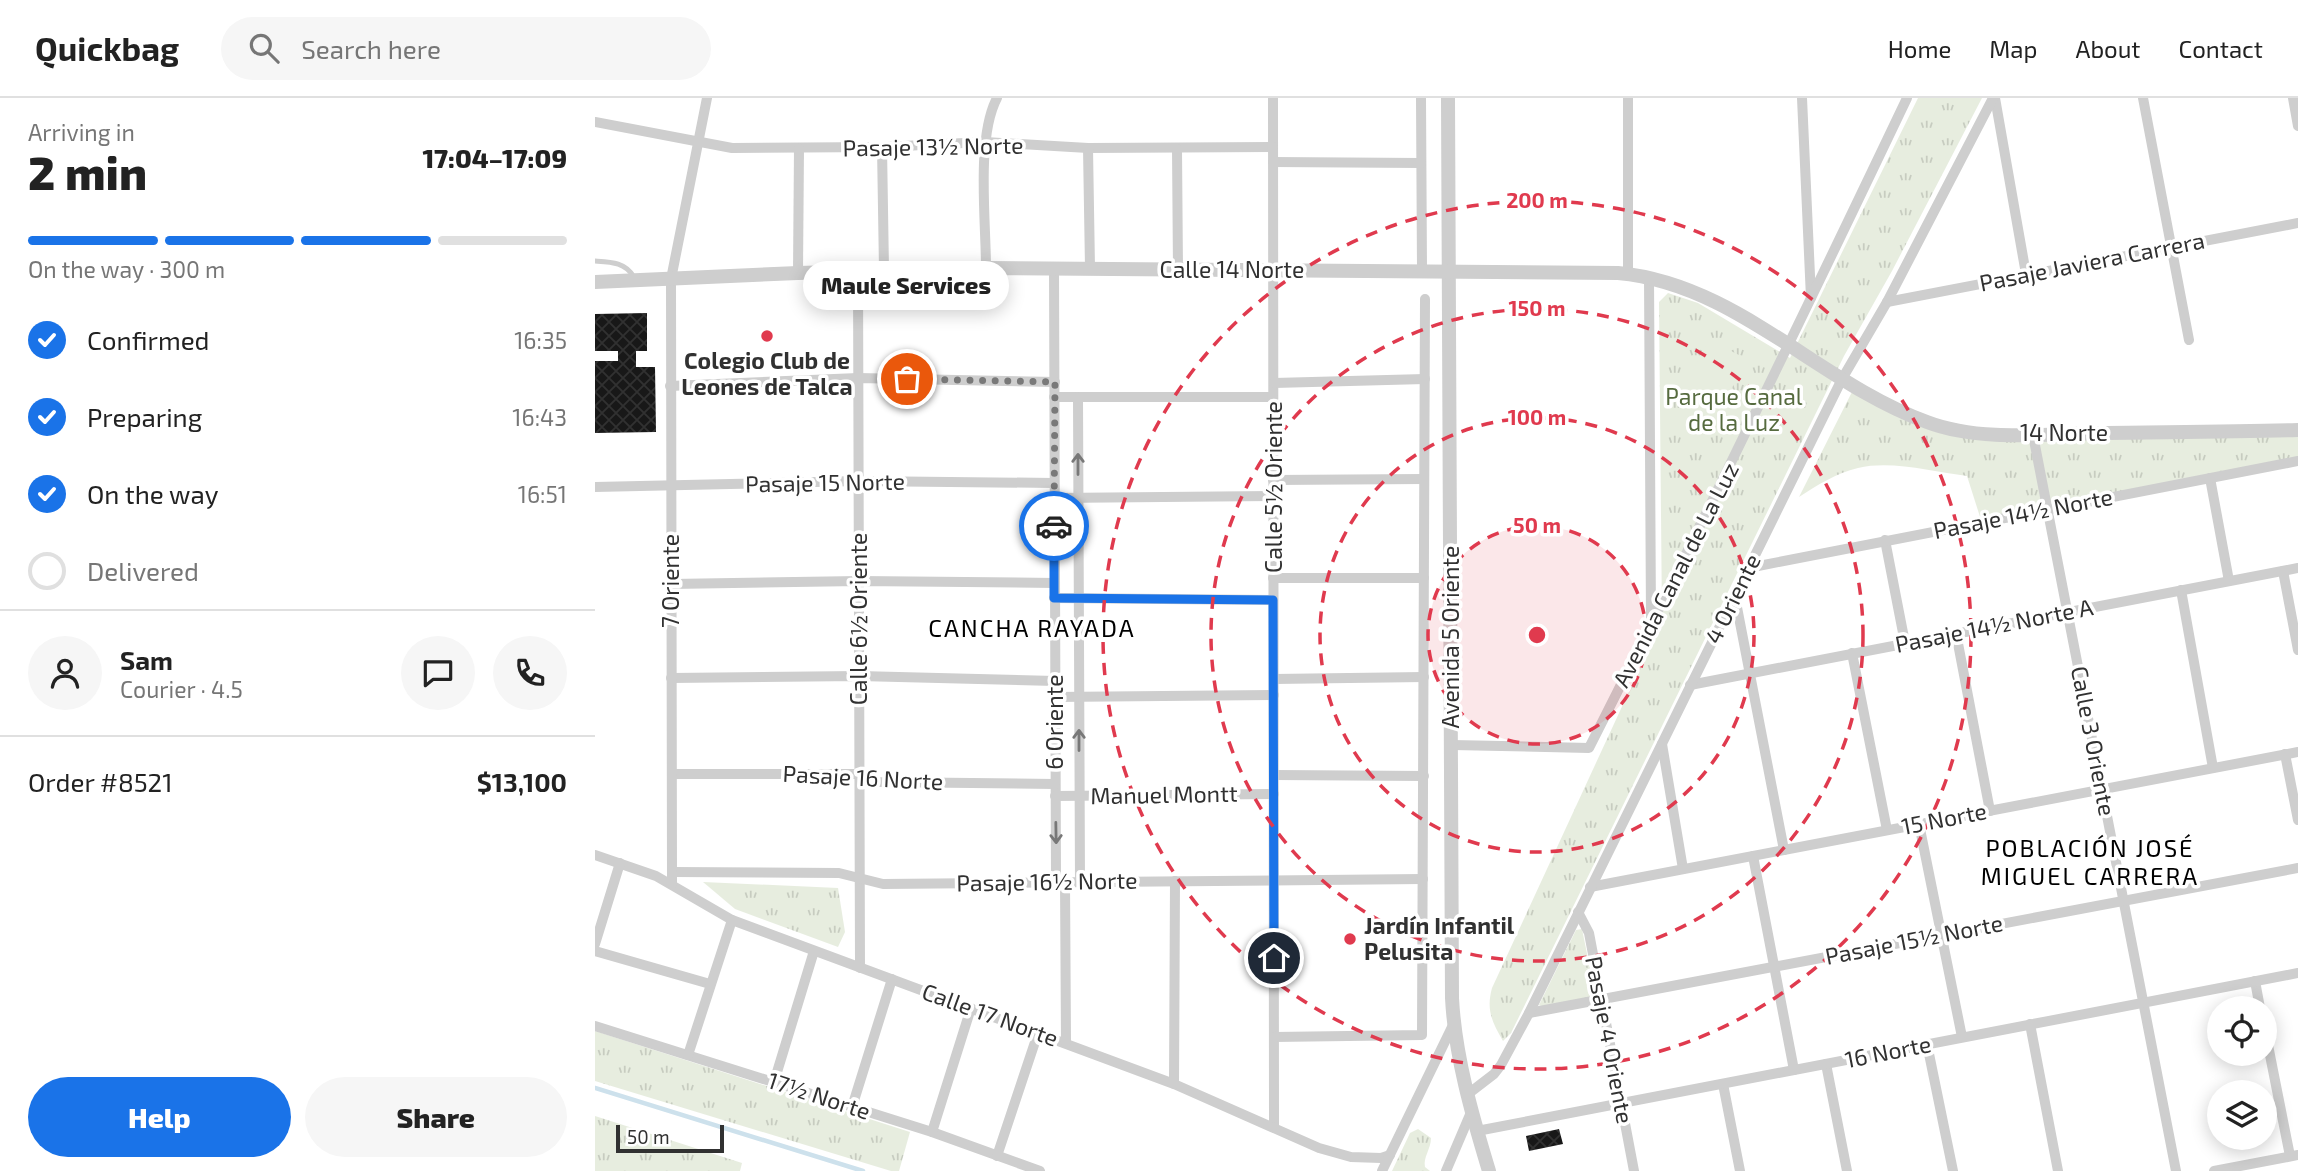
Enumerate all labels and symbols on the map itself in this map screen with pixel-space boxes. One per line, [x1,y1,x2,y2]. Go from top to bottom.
street label: Pasaje 13½ Norte [842,130,1024,162]
text: 200 m [1506,187,1568,212]
street label: Pasaje Javiera Carrera [1977,225,2207,297]
street label: Calle 14 Norte [1160,255,1304,283]
callout: Maule Services [804,260,1010,309]
text: 150 m [1509,295,1565,320]
marker: Colegio Club de Leones de Talca [759,328,775,344]
place label: Colegio Club de Leones de Talca [681,346,853,400]
pin [877,349,937,409]
park label: Parque Canal de la Luz [1665,382,1803,436]
street label: Calle 5½ Oriente [1259,401,1287,573]
text: 100 m [1508,404,1566,429]
street label: 14 Norte [2020,418,2108,446]
one-way arrow [1071,452,1085,475]
street label: Avenida Canal de La Luz [1606,458,1744,692]
street label: Pasaje 15 Norte [745,467,905,497]
street label: Pasaje 14½ Norte [1931,482,2115,544]
courier [1019,491,1089,561]
text: 50 m [1513,512,1561,537]
street label: Calle 6½ Oriente [844,533,872,705]
street label: 7 Oriente [656,534,684,628]
street label: Avenida 5 Oriente [1436,546,1464,728]
street label: 4 Oriente [1698,549,1766,648]
street label: Pasaje 14½ Norte A [1892,592,2096,658]
district label: CANCHA RAYADA [928,613,1136,642]
centre of rings [1525,623,1549,647]
street label: Calle 3 Oriente [2066,664,2122,818]
street label: 6 Oriente [1040,674,1068,770]
one-way arrow [1072,729,1086,752]
street label: Pasaje 16 Norte [782,759,944,795]
street label: Manuel Montt [1090,779,1238,809]
street label: 15 Norte [1899,796,1989,840]
one-way arrow [1049,821,1063,844]
district label: POBLACIÓN JOSÉ MIGUEL CARRERA [1981,833,2199,890]
street label: Pasaje 16½ Norte [956,865,1138,897]
street label: Pasaje 15½ Norte [1823,908,2005,970]
place label: Jardín Infantil Pelusita [1364,911,1515,965]
pin [1244,928,1304,988]
marker: Jardín Infantil Pelusita [1342,931,1358,947]
street label: Pasaje 4 Oriente [1580,954,1640,1126]
street label: Calle 17 Norte [919,977,1062,1052]
street label: 16 Norte [1842,1029,1933,1073]
street label: 17½ Norte [765,1065,874,1125]
scale bar [616,1122,725,1154]

